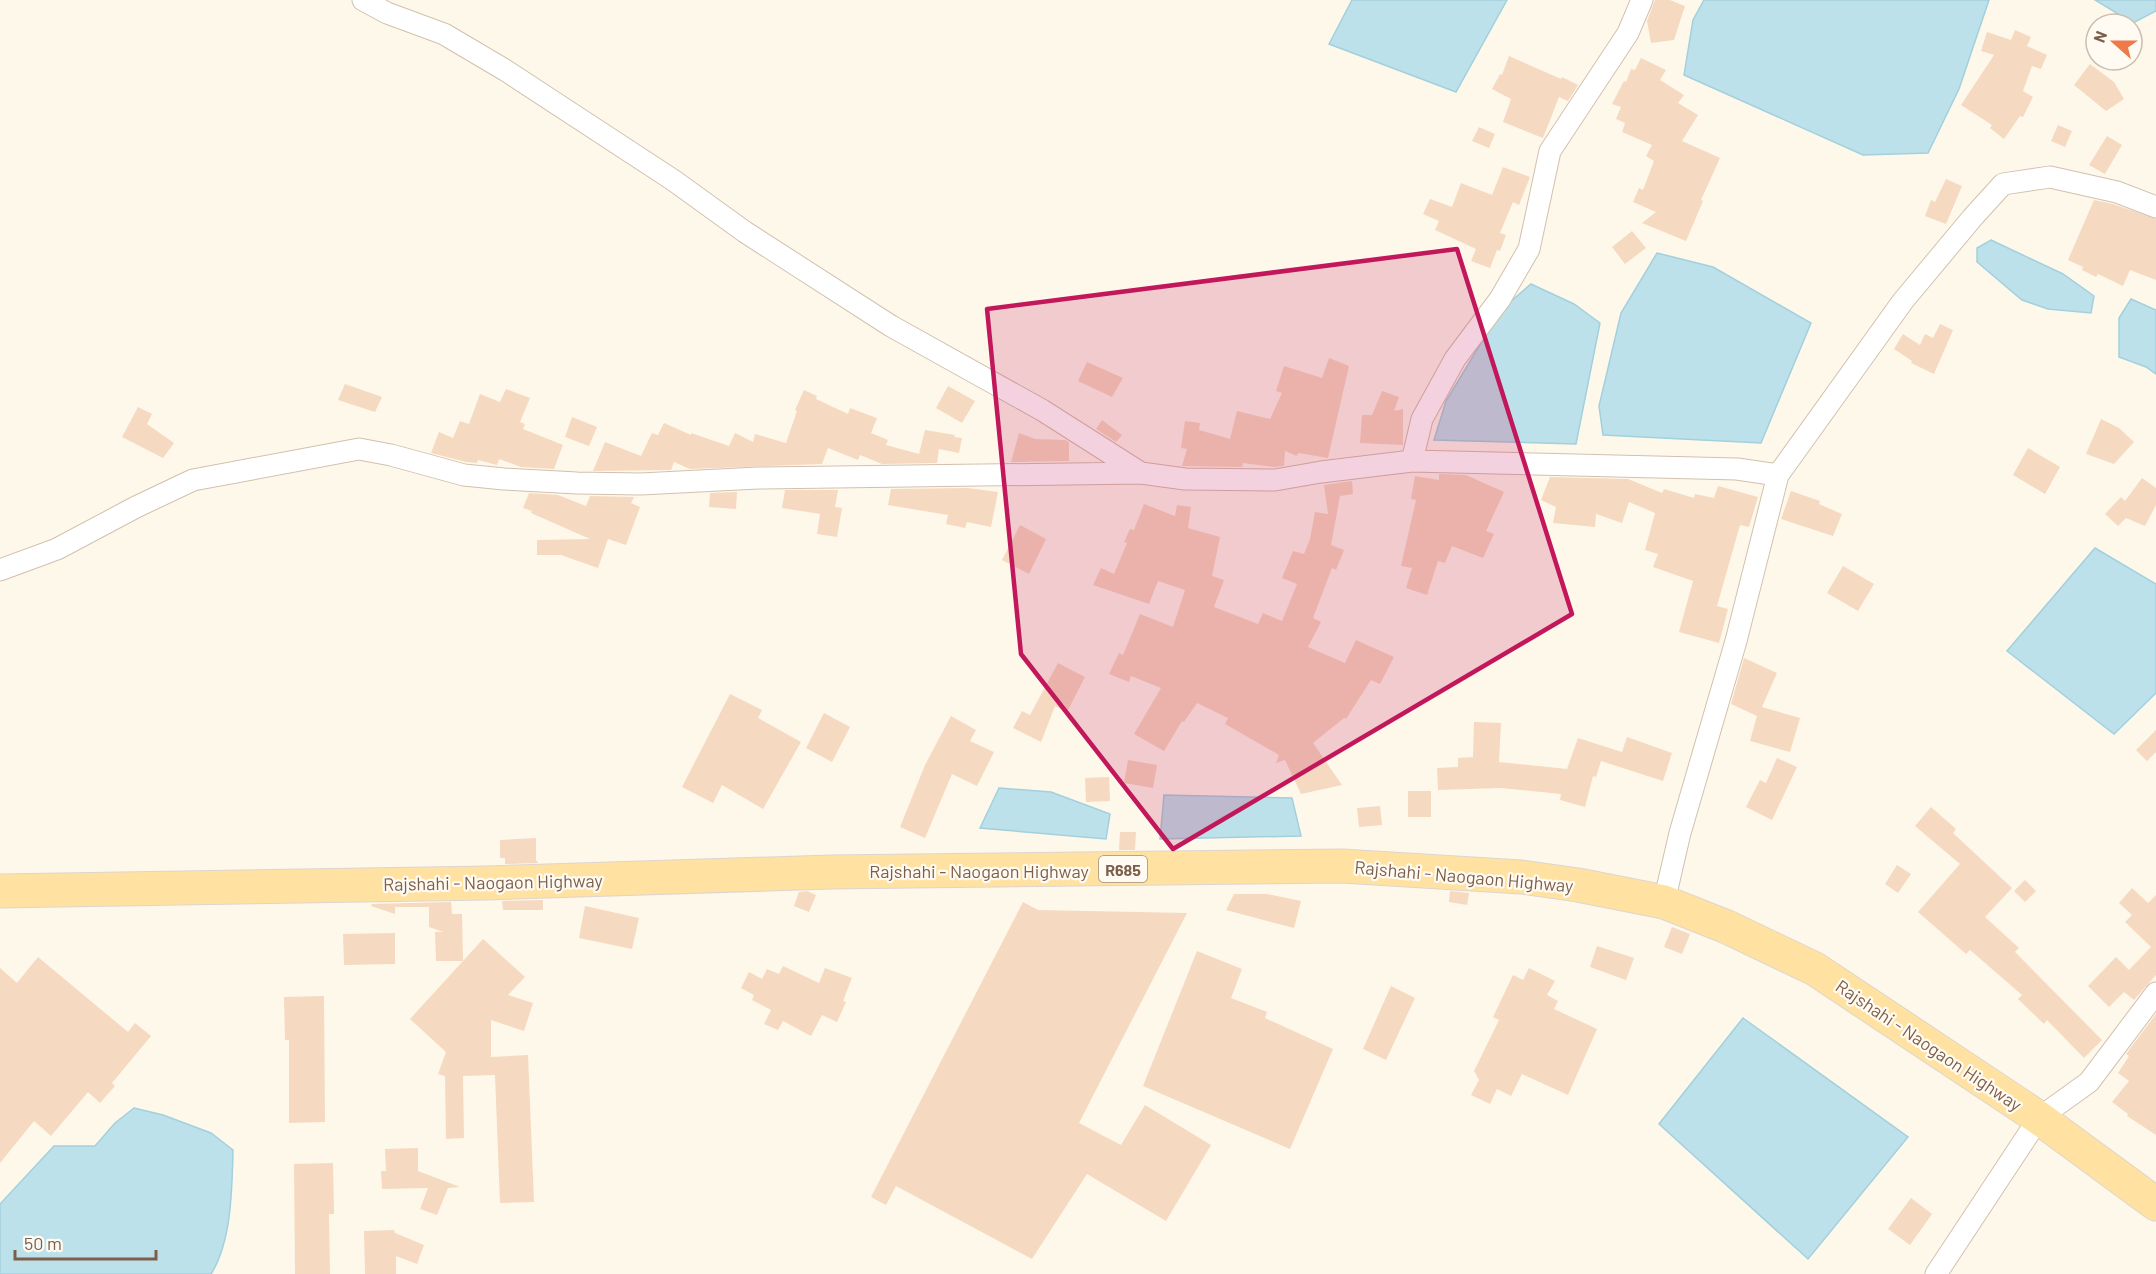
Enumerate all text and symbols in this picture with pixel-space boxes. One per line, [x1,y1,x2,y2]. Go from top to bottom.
north arrow [2084,12,2144,72]
text: N [2089,28,2110,45]
street label: Rajshahi - Naogaon Highway [1354,855,1574,897]
road number: R685 [1099,856,1147,882]
street label: Rajshahi - Naogaon Highway [869,860,1089,882]
street label: Rajshahi - Naogaon Highway [383,869,603,895]
street label: Rajshahi - Naogaon Highway [1832,974,2026,1116]
scale bar [15,1223,156,1261]
text: 50 m [24,1232,62,1254]

